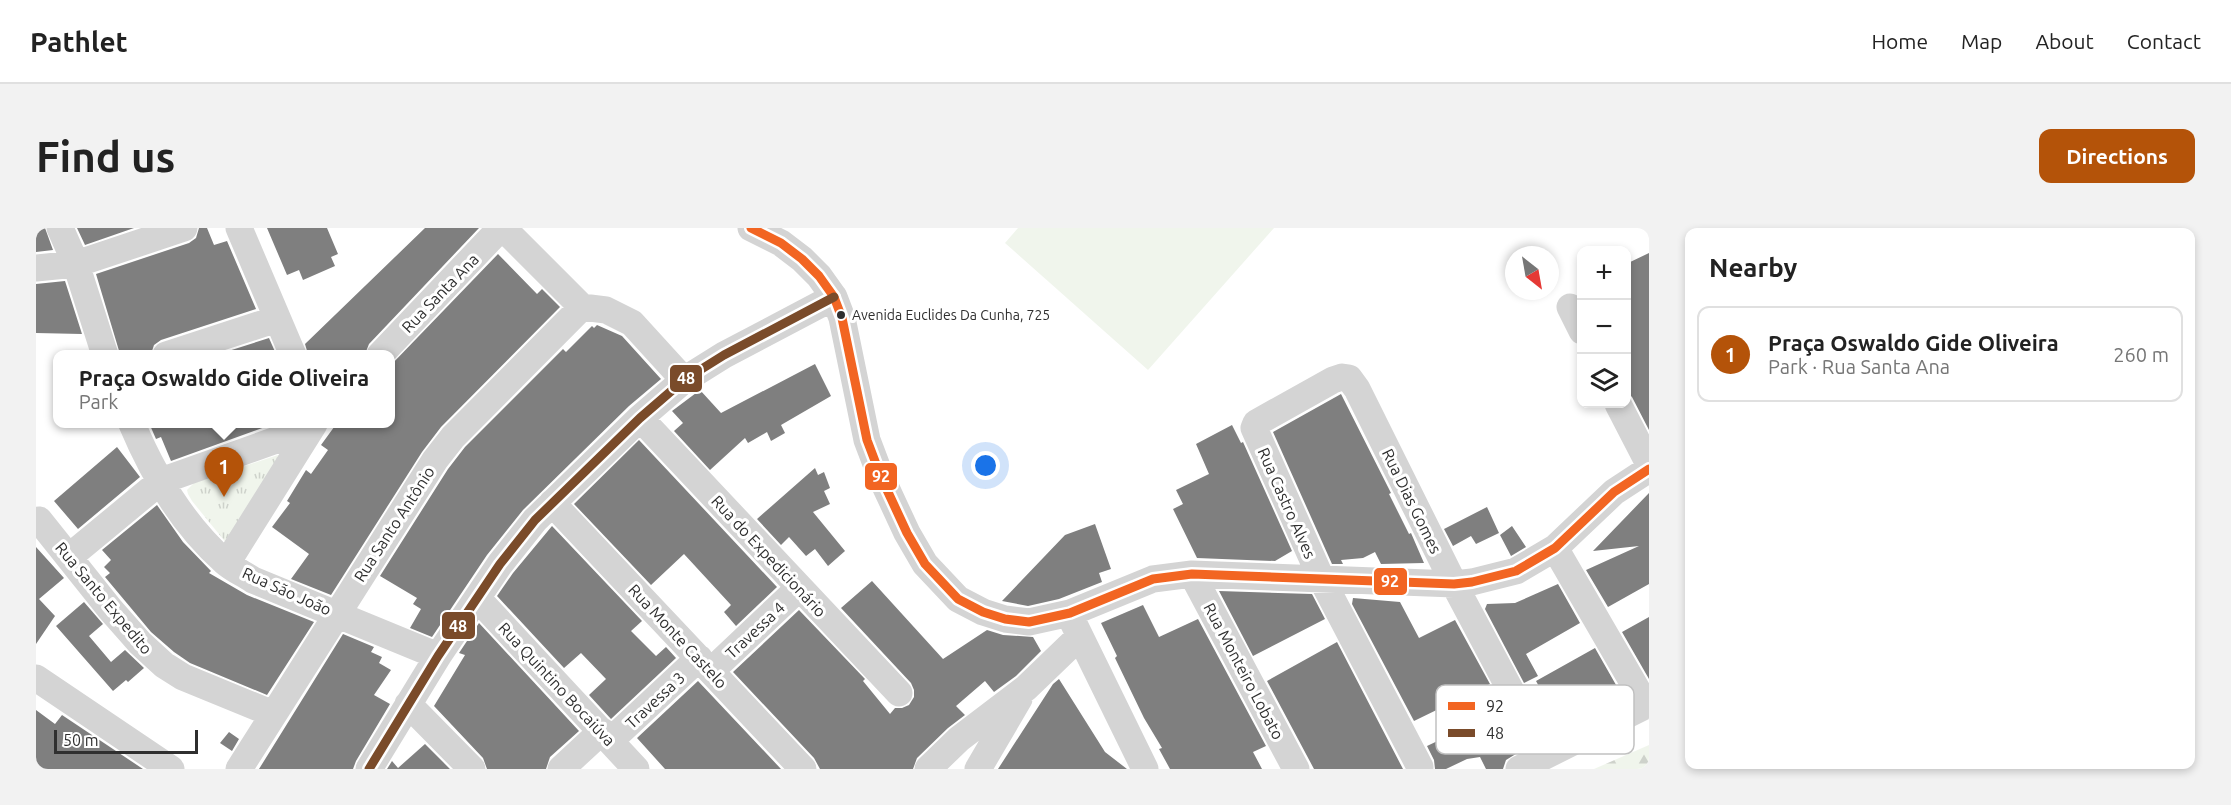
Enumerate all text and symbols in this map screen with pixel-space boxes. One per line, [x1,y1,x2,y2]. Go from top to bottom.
text: Pathlet [30,26,128,57]
text: Home [1871,29,1928,53]
text: Map [1961,29,2002,53]
text: About [2035,29,2094,53]
text: Contact [2127,29,2201,53]
button: Directions [2039,129,2195,183]
text: Find us [36,133,175,180]
north arrow [1505,246,1559,300]
map controls [1577,246,1631,408]
button: + [1577,246,1631,300]
street label: Rua Santa Ana [398,250,482,336]
text: Nearby [1709,253,1797,282]
button: − [1577,300,1631,354]
place label: Avenida Euclides Da Cunha, 725 [852,307,1050,323]
marker: Avenida Euclides Da Cunha, 725 [835,309,847,321]
text: Praça Oswaldo Gide Oliveira [1768,330,2059,355]
text: 1 [1725,343,1736,366]
text: 260 m [2113,343,2169,366]
popup [53,350,395,428]
button: layers [1577,354,1631,408]
text: Park · Rua Santa Ana [1768,355,1950,378]
line badge: 48 [669,364,703,393]
text: Praça Oswaldo Gide Oliveira [79,365,369,390]
text: 48 [677,369,695,387]
text: Park [79,390,118,413]
street label: Rua Castro Alves [1254,445,1320,561]
street label: Rua Dias Gomes [1379,446,1445,556]
pin: 1 [204,448,243,497]
your location [971,451,1000,480]
line badge: 92 [864,462,898,491]
street label: Rua Santo Antônio [350,463,438,585]
text: 92 [872,467,890,485]
street label: Rua do Expedicionário [708,492,830,620]
street label: Rua Santo Expedito [52,538,156,658]
street label: Rua São João [240,563,334,619]
line badge: 92 [1373,567,1408,596]
text: 92 [1381,572,1399,590]
street label: Rua Monte Castelo [625,580,731,692]
street label: Travessa 4 [722,598,788,662]
street label: Rua Monteiro Lobato [1200,600,1288,742]
line badge: 48 [441,611,476,640]
text: 48 [449,617,467,635]
street label: Rua Quintino Bocaiúva [495,619,619,749]
street label: Travessa 3 [622,668,688,732]
legend [1436,685,1634,754]
text: 92 [1486,697,1504,715]
text: 48 [1486,724,1504,742]
scale bar [54,727,198,754]
text: 50 m [63,731,99,749]

